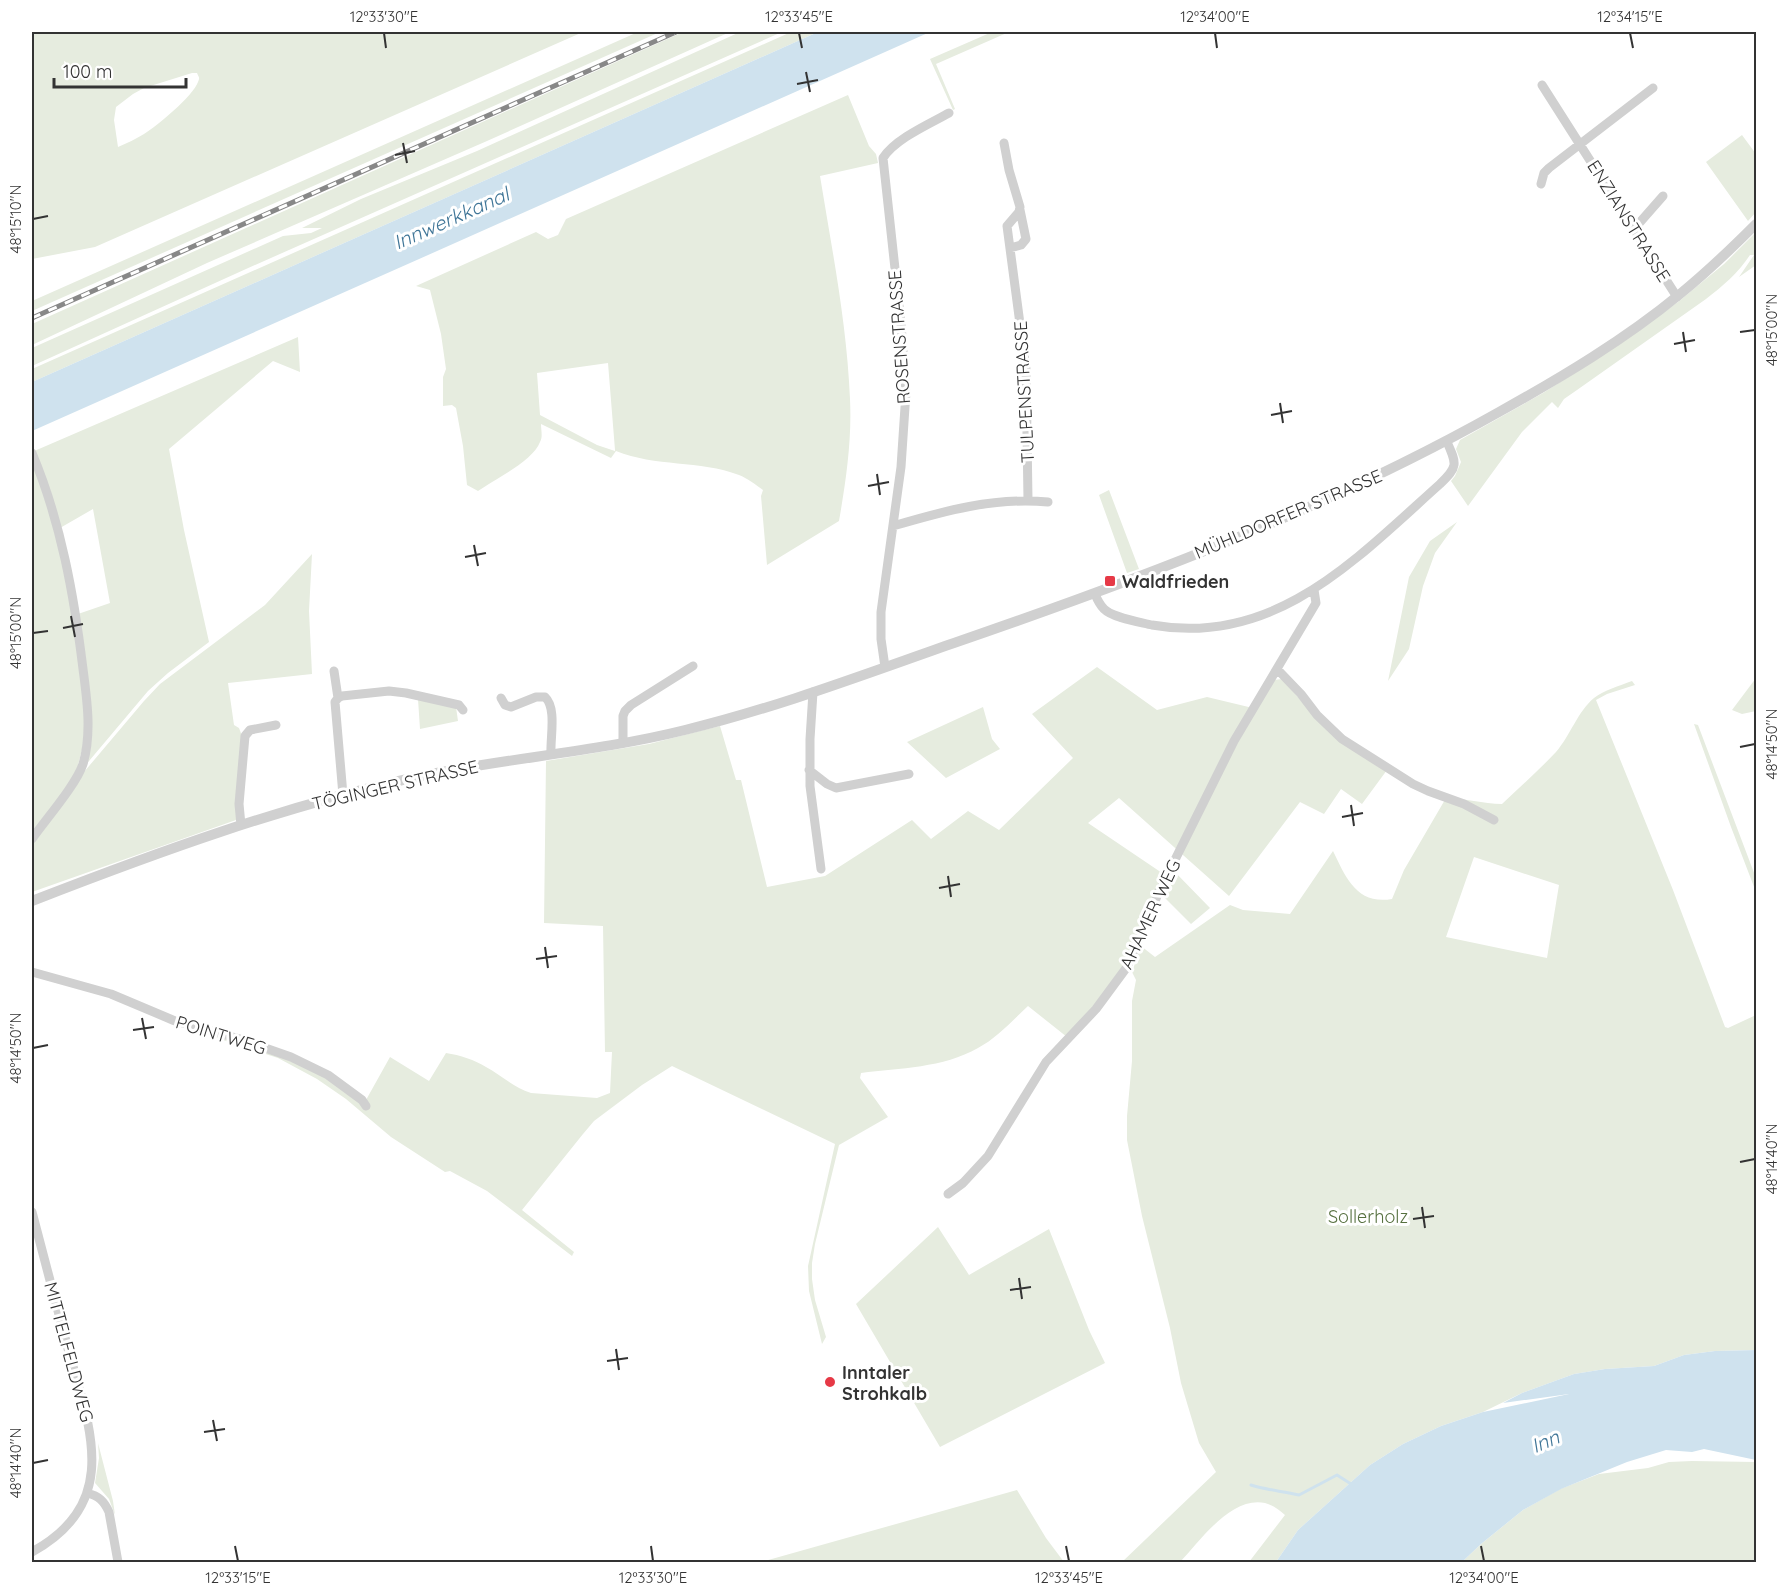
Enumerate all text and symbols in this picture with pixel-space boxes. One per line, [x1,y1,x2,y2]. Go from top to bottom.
text: 12°33'30"E [350,7,418,26]
text: 12°33'45"E [765,7,833,26]
text: 12°34'00"E [1180,7,1250,26]
text: 12°34'15"E [1597,7,1663,26]
scale bar [54,51,186,89]
text: 100 m [63,60,112,83]
street label: ENZIANSTRASSE [1582,156,1676,286]
water label: Innwerkkanal [389,180,515,255]
text: 48°15'10"N [6,185,25,253]
street label: ROSENSTRASSE [883,269,915,405]
text: 48°15'00"N [1762,294,1781,366]
street label: TULPENSTRASSE [1009,320,1039,464]
street label: MÜHLDORFER STRASSE [1191,464,1385,564]
place label: Waldfrieden [1122,570,1229,593]
marker: Waldfrieden [1103,574,1117,588]
text: 48°15'00"N [6,597,25,669]
text: 48°14'50"N [1762,709,1781,779]
street label: TÖGINGER STRASSE [310,755,480,815]
street label: AHAMER WEG [1115,855,1185,973]
street label: POINTWEG [173,1010,269,1060]
text: 48°14'50"N [6,1013,25,1083]
text: 48°14'40"N [1762,1124,1781,1194]
park label: Sollerholz [1328,1205,1408,1228]
street label: MITTELFELDWEG [39,1279,99,1425]
place label: Inntaler Strohkalb [842,1361,927,1405]
marker: Inntaler Strohkalb [823,1375,837,1389]
water label: Inn [1527,1424,1563,1458]
text: 48°14'40"N [6,1428,25,1498]
text: 12°33'15"E [205,1568,271,1587]
text: 12°33'30"E [619,1568,687,1587]
text: 12°33'45"E [1035,1568,1103,1587]
text: 12°34'00"E [1449,1568,1519,1587]

